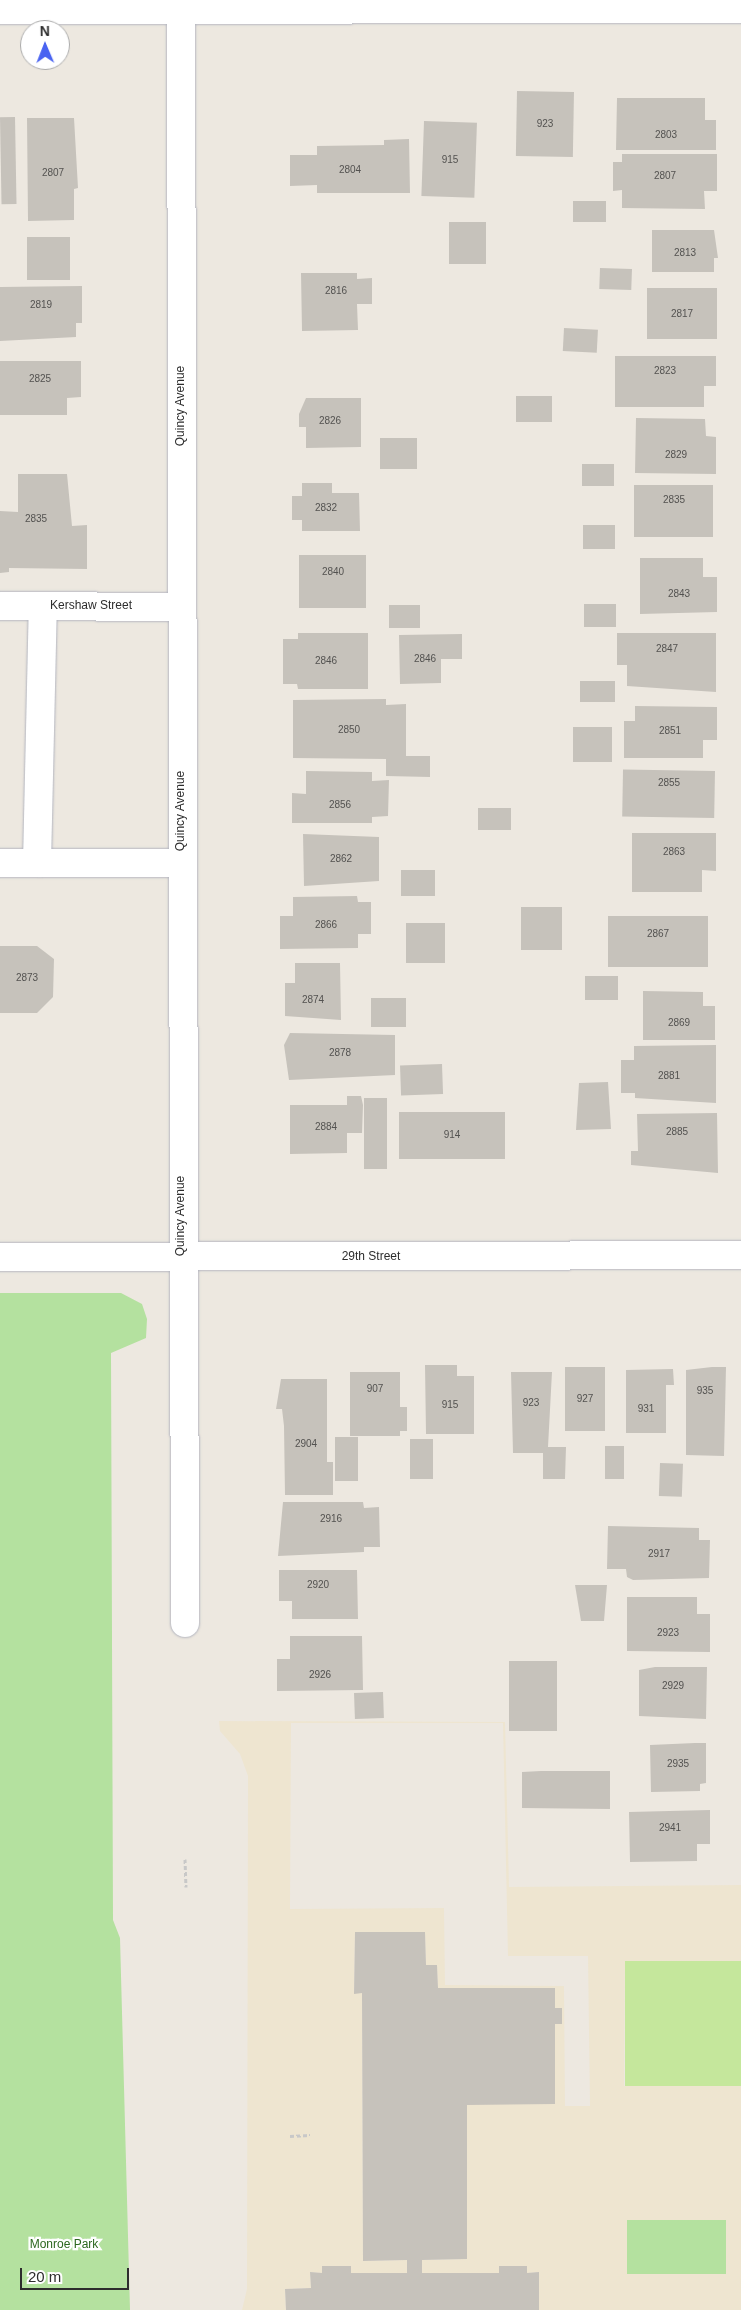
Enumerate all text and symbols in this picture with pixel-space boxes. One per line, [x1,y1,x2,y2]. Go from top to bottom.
north arrow [20,20,70,70]
text: N [40,23,50,39]
house number: 923 [537,118,553,130]
house number: 2803 [655,129,677,141]
house number: 915 [442,154,458,166]
house number: 2804 [339,164,361,176]
house number: 2807 [42,167,64,179]
house number: 2807 [654,170,676,182]
house number: 2813 [674,247,696,259]
house number: 2816 [325,285,347,297]
house number: 2819 [30,299,52,311]
house number: 2817 [671,308,693,320]
street label: Quincy Avenue [174,365,188,447]
house number: 2823 [654,365,676,377]
house number: 2825 [29,373,51,385]
house number: 2826 [319,415,341,427]
house number: 2829 [665,449,687,461]
house number: 2835 [663,494,685,506]
house number: 2832 [315,502,337,514]
house number: 2835 [25,513,47,525]
house number: 2840 [322,566,344,578]
house number: 2843 [668,588,690,600]
street label: Kershaw Street [50,599,132,613]
house number: 2847 [656,643,678,655]
house number: 2846 [414,653,436,665]
house number: 2846 [315,655,337,667]
house number: 2850 [338,724,360,736]
house number: 2851 [659,725,681,737]
street label: Quincy Avenue [174,770,188,852]
house number: 2855 [658,777,680,789]
house number: 2856 [329,799,351,811]
house number: 2863 [663,846,685,858]
house number: 2862 [330,853,352,865]
house number: 2866 [315,919,337,931]
house number: 2867 [647,928,669,940]
house number: 2873 [16,972,38,984]
house number: 2874 [302,994,324,1006]
house number: 2869 [668,1017,690,1029]
house number: 2878 [329,1047,351,1059]
house number: 2881 [658,1070,680,1082]
house number: 2884 [315,1121,337,1133]
house number: 2885 [666,1126,688,1138]
house number: 914 [444,1129,460,1141]
street label: Quincy Avenue [174,1175,188,1257]
street label: 29th Street [342,1250,400,1264]
house number: 907 [367,1383,383,1395]
house number: 935 [697,1385,713,1397]
house number: 927 [577,1393,593,1405]
house number: 923 [523,1397,539,1409]
house number: 915 [442,1399,458,1411]
house number: 931 [638,1403,654,1415]
house number: 2904 [295,1438,317,1450]
house number: 2916 [320,1513,342,1525]
house number: 2917 [648,1548,670,1560]
house number: 2920 [307,1579,329,1591]
house number: 2923 [657,1627,679,1639]
house number: 2926 [309,1669,331,1681]
house number: 2929 [662,1680,684,1692]
house number: 2935 [667,1758,689,1770]
house number: 2941 [659,1822,681,1834]
park label: Monroe Park [30,2238,98,2252]
scale bar [22,2258,131,2290]
text: 20 m [28,2268,61,2285]

